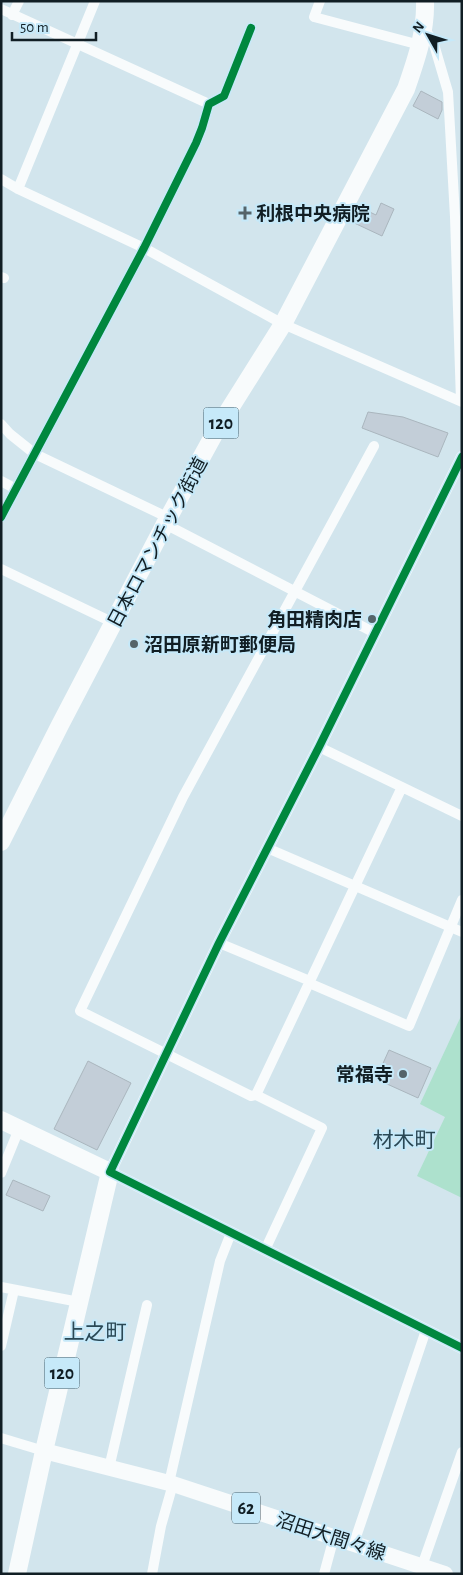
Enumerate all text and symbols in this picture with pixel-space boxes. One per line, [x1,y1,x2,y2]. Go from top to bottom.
scale bar [12,10,96,42]
north arrow [403,10,453,60]
text: N [410,19,427,36]
text: 50 m [20,20,49,35]
place label: 利根中央病院 [256,203,370,224]
marker: 利根中央病院 [238,206,252,220]
road number: 120 [204,408,238,438]
street label: 日本ロマンチック街道 [104,454,211,631]
place label: 角田精肉店 [267,609,362,630]
marker: 角田精肉店 [366,613,378,625]
place label: 沼田原新町郵便局 [144,635,296,655]
marker: 沼田原新町郵便局 [128,638,140,650]
place label: 常福寺 [336,1065,393,1085]
marker: 常福寺 [397,1068,409,1080]
district label: 材木町 [373,1129,436,1151]
district label: 上之町 [64,1321,127,1343]
road number: 120 [44,1358,80,1389]
road number: 62 [232,1492,260,1524]
street label: 沼田大間々線 [273,1510,388,1564]

